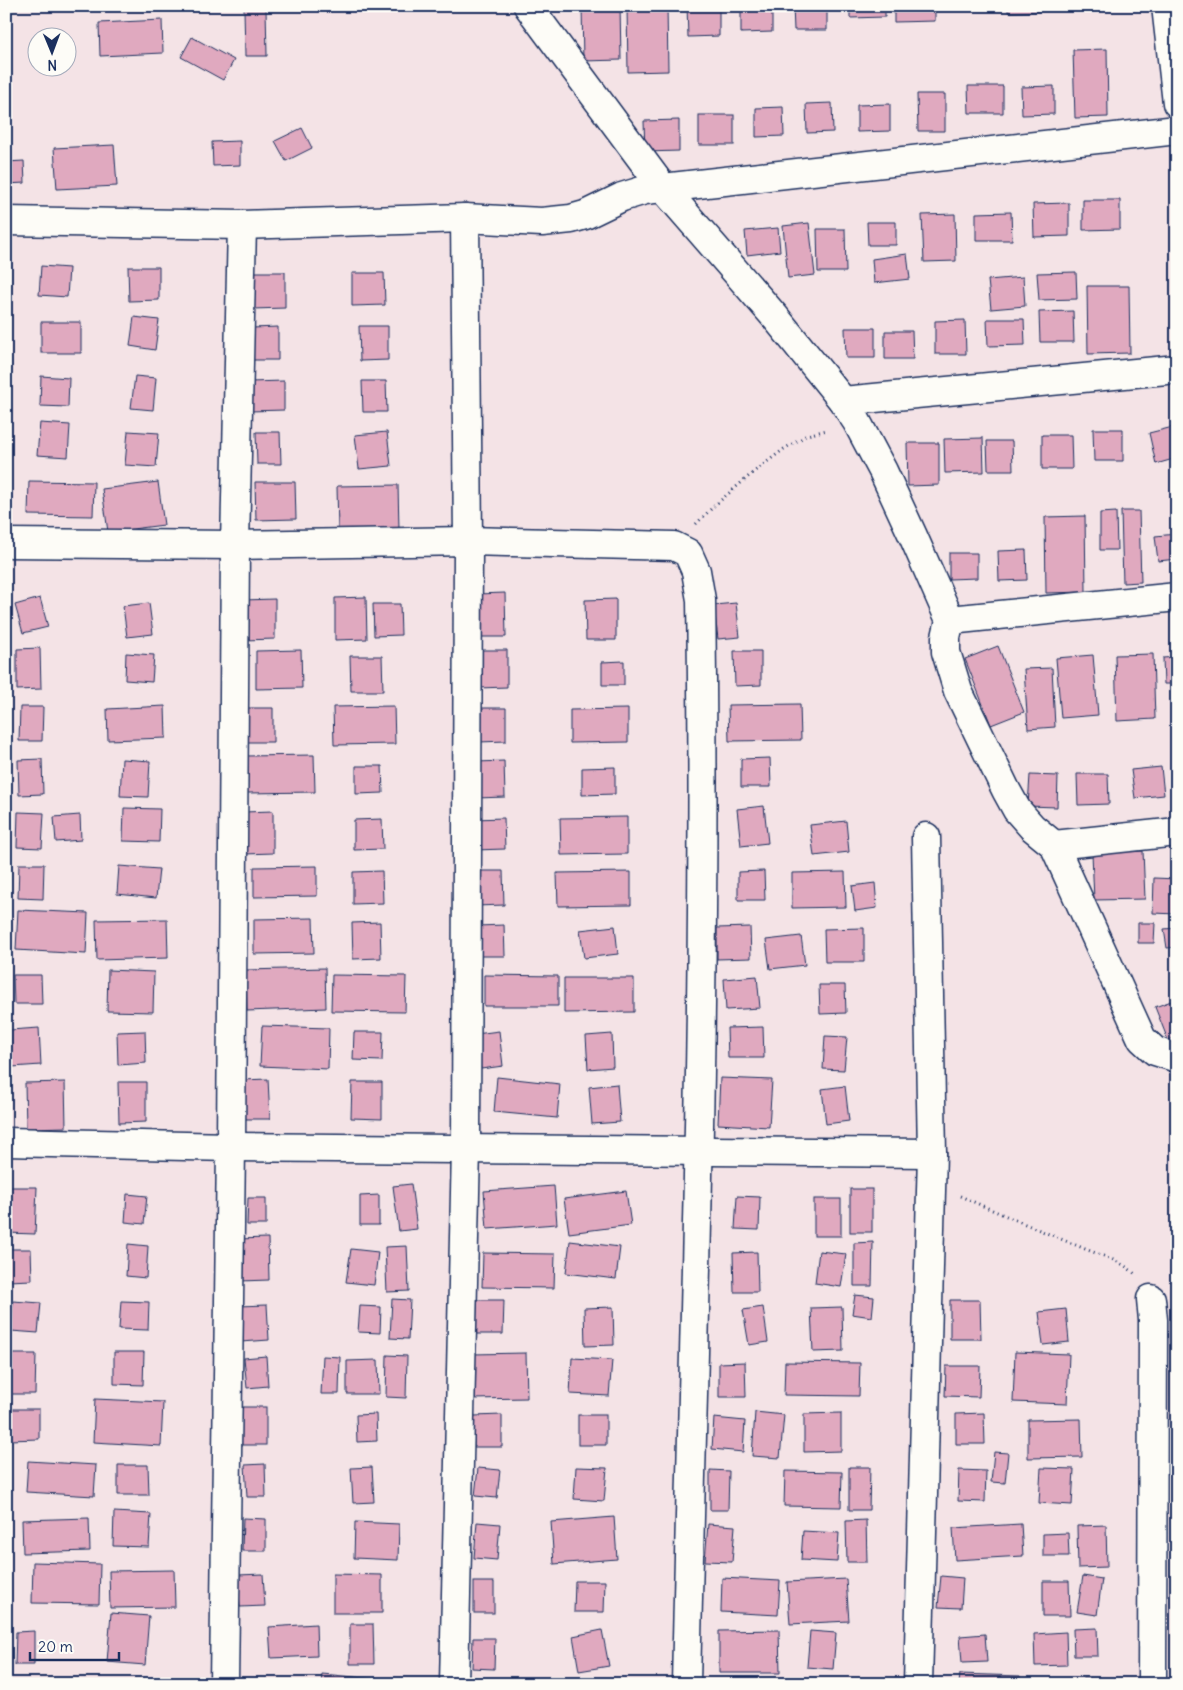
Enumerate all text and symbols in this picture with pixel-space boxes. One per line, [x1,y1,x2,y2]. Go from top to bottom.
north arrow [28,28,78,78]
text: N [47,56,57,74]
scale bar [30,1630,119,1662]
text: 20 m [38,1637,73,1656]

